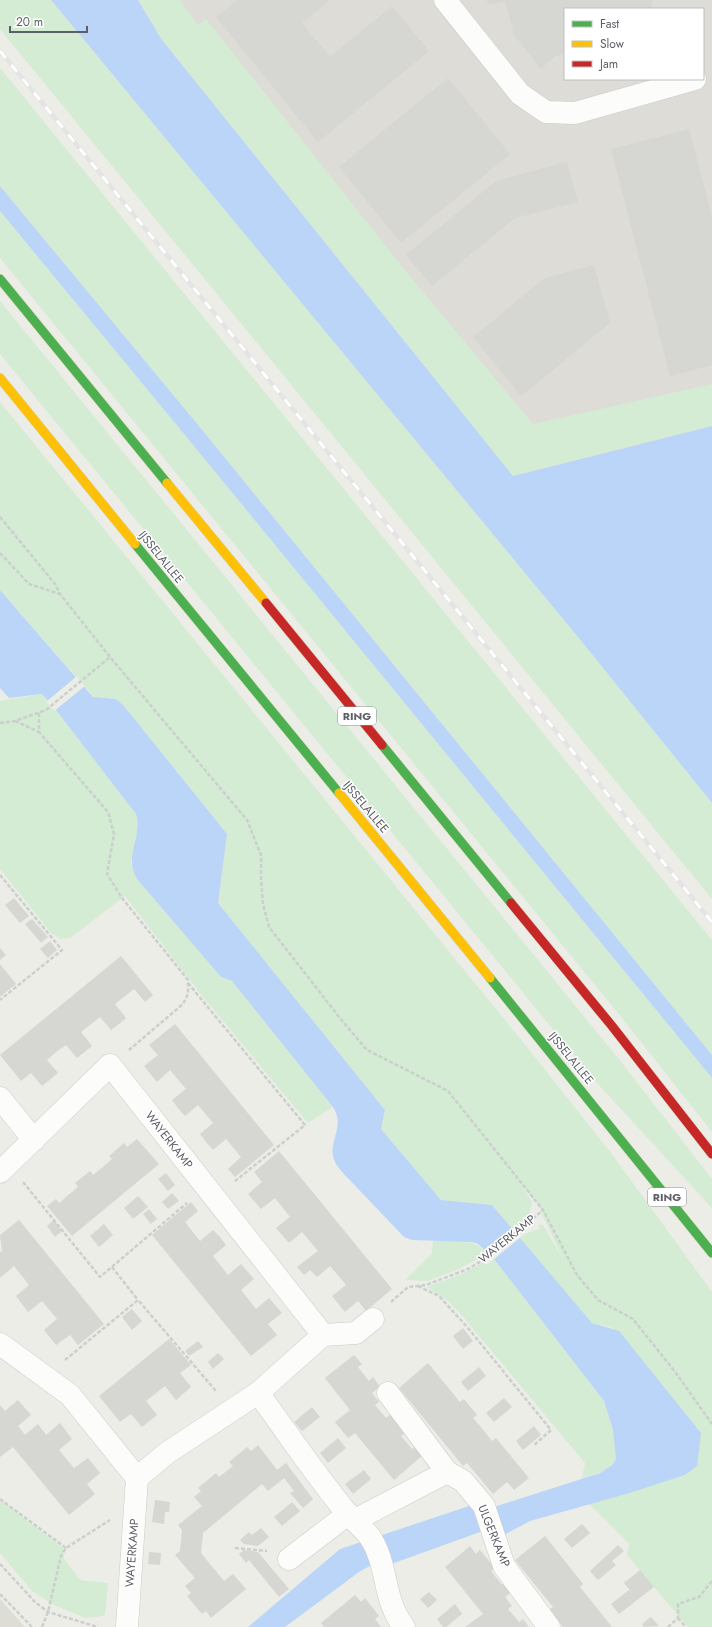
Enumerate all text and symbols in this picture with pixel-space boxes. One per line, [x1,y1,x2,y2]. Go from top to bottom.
scale bar [10,8,87,34]
legend [564,8,704,80]
text: 20 m [16,13,43,31]
text: Fast [600,15,619,33]
text: Slow [600,35,625,53]
text: Jam [598,55,618,73]
street label: IJSSELALLEE [134,527,188,587]
road number: RING [338,707,376,725]
street label: IJSSELALLEE [339,777,393,837]
street label: IJSSELALLEE [544,1028,598,1088]
street label: WAYERKAMP [141,1107,198,1173]
road number: RING [648,1188,686,1206]
street label: WAYERKAMP [475,1210,540,1268]
street label: ULGERKAMP [473,1502,515,1570]
street label: WAYERKAMP [121,1518,143,1588]

